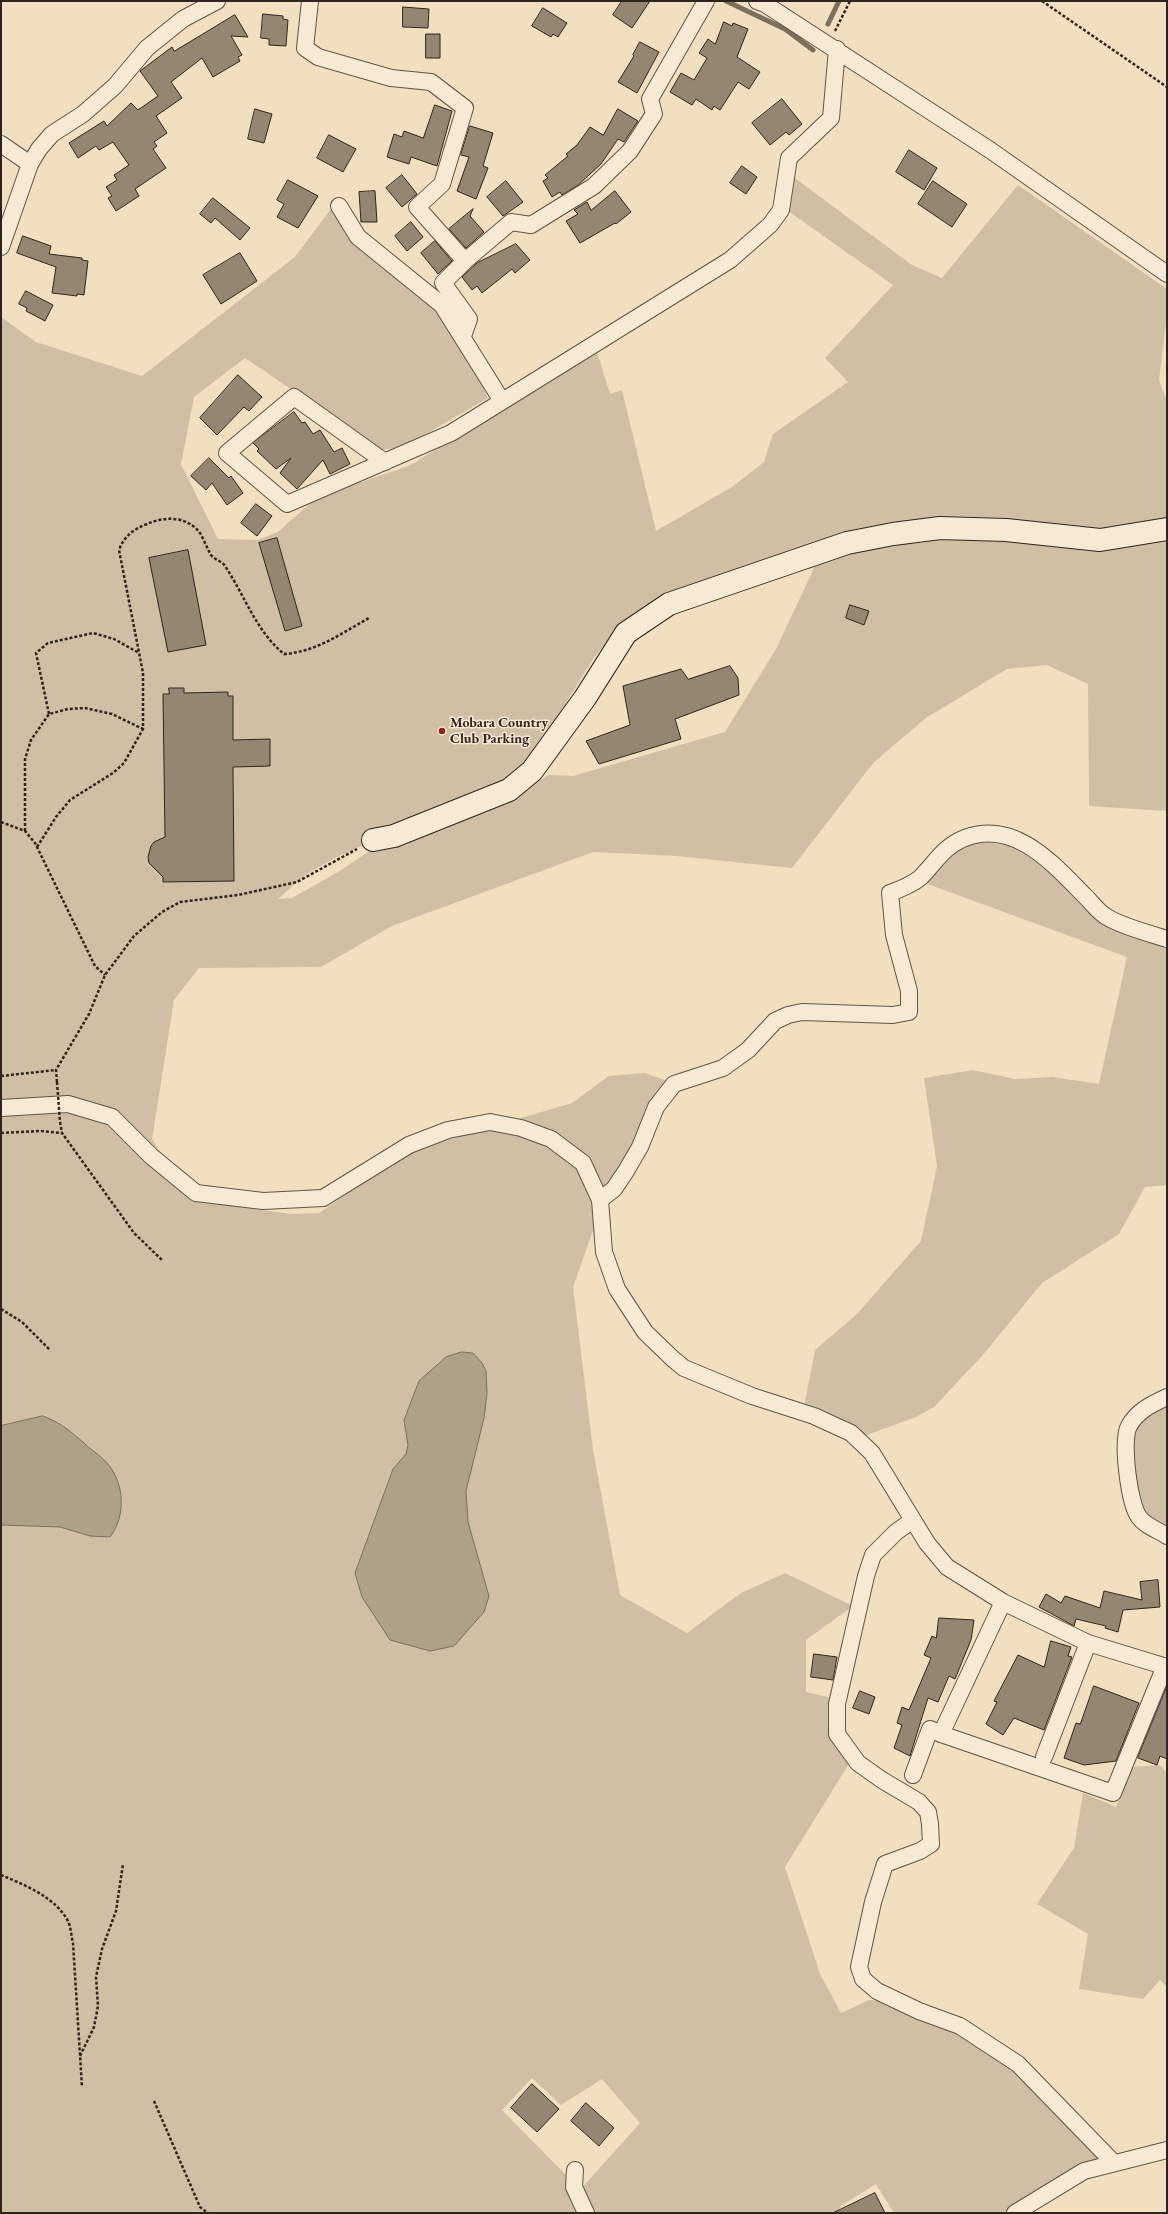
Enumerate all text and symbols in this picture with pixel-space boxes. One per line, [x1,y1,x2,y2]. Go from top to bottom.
place label: Mobara Country Club Parking [450,715,548,748]
marker: Mobara Country Club Parking [437,726,447,736]

